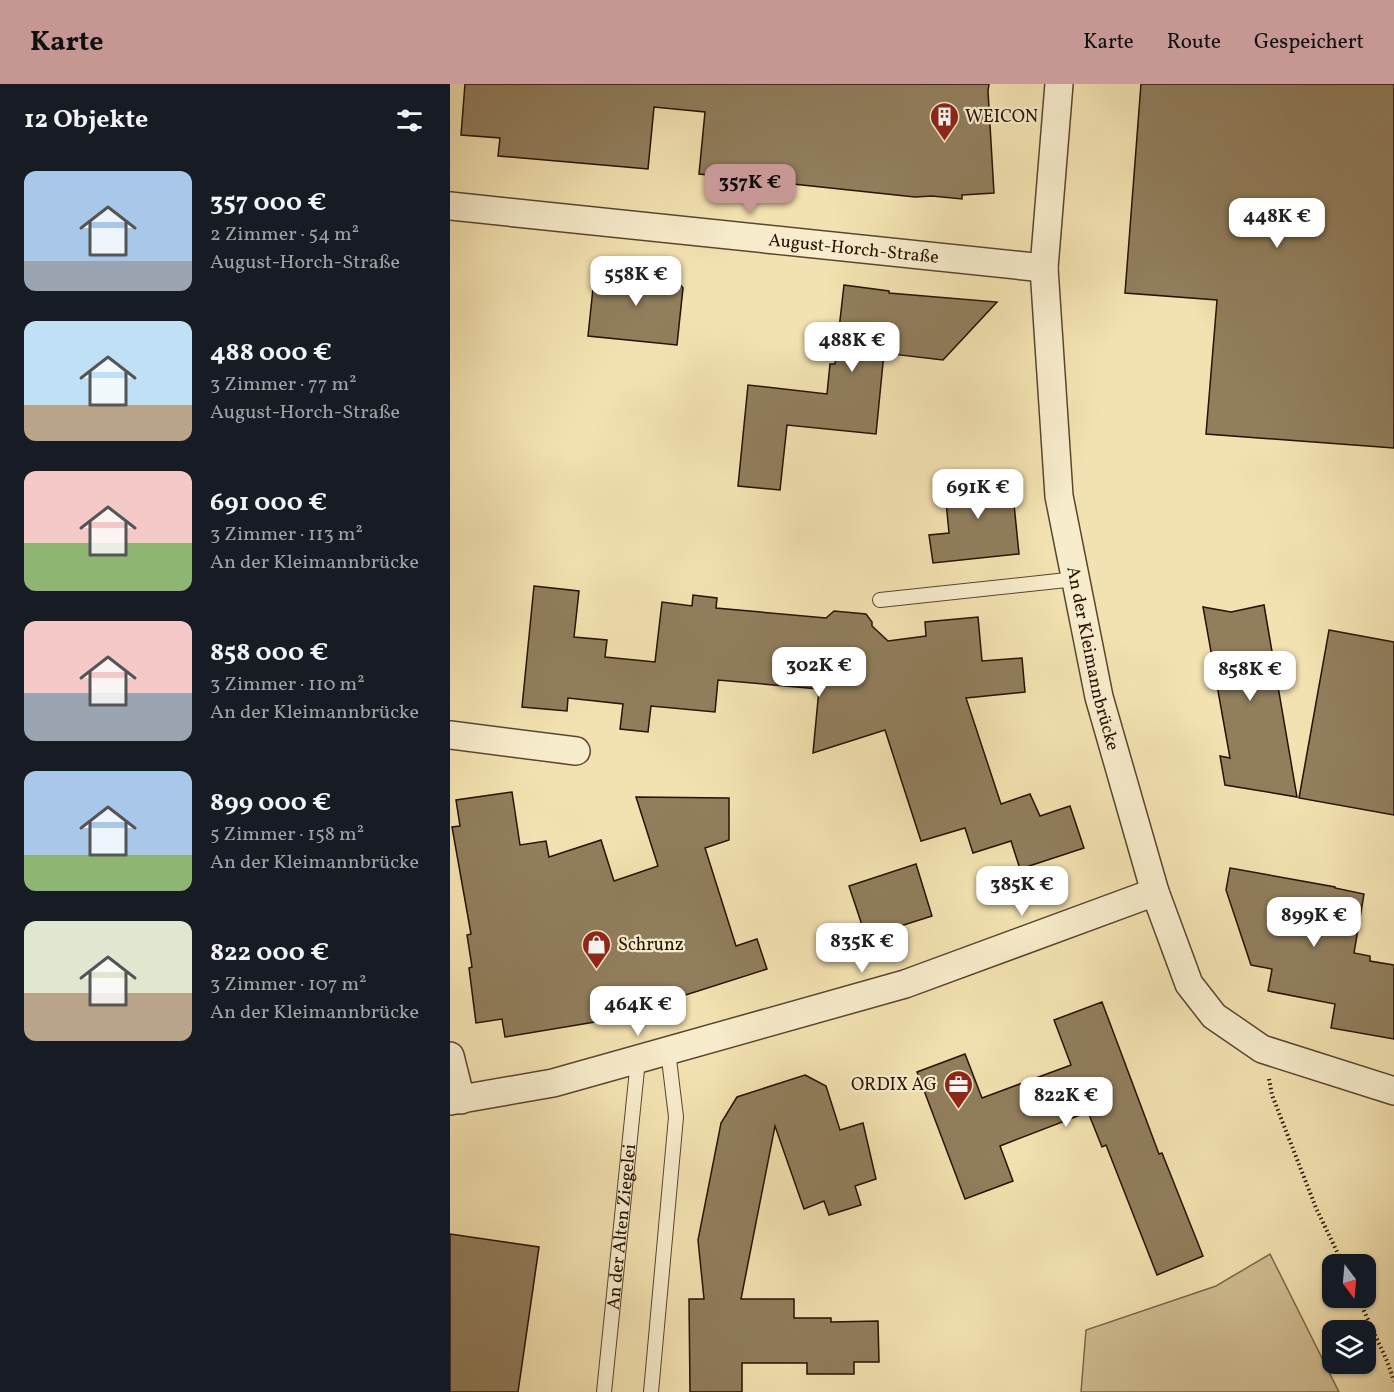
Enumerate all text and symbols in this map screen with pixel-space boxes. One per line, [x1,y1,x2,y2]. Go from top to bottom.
text: Karte [30,23,104,62]
text: Karte [1083,28,1134,57]
text: Route [1167,28,1221,57]
text: Gespeichert [1254,28,1364,57]
building icon: WEICON [928,100,960,142]
text: 12 Objekte [24,102,148,138]
icon: filters [393,104,426,137]
place label: WEICON [965,105,1038,130]
pin: 357K € [701,164,799,215]
text: 357K € [719,169,781,197]
text: 357 000 € [210,185,326,221]
icon: home [72,195,144,267]
pin: 448K € [1228,198,1326,249]
text: 448K € [1243,203,1311,231]
text: 2 Zimmer · 54 m² [210,221,359,249]
street label: August-Horch-Straße [767,228,940,271]
text: August-Horch-Straße [210,249,400,277]
pin: 558K € [587,256,685,307]
text: 558K € [604,261,668,289]
pin: 488K € [803,322,901,373]
text: 488K € [819,327,885,355]
text: 488 000 € [210,335,332,371]
icon: home [72,345,144,417]
text: 3 Zimmer · 77 m² [210,371,357,399]
text: August-Horch-Straße [210,399,400,427]
pin: 691K € [929,469,1027,520]
text: 691K € [946,474,1010,502]
text: 691 000 € [210,485,327,521]
icon: home [72,495,144,567]
text: 3 Zimmer · 113 m² [210,521,363,549]
text: An der Kleimannbrücke [210,549,419,577]
street label: An der Kleimannbrücke [1059,564,1125,754]
text: 858 000 € [210,635,328,671]
icon: home [72,645,144,717]
pin: 302K € [770,647,868,698]
pin: 858K € [1201,651,1299,702]
text: 302K € [786,652,852,680]
text: 858K € [1218,656,1282,684]
text: 3 Zimmer · 110 m² [210,671,365,699]
text: An der Kleimannbrücke [210,699,419,727]
text: 899 000 € [210,785,331,821]
icon: home [72,795,144,867]
text: 5 Zimmer · 158 m² [210,821,364,849]
text: An der Kleimannbrücke [210,849,419,877]
pin: 385K € [973,866,1071,917]
text: 385K € [990,871,1054,899]
pin: 899K € [1265,897,1363,948]
text: 899K € [1281,902,1347,930]
pin: 835K € [813,923,911,974]
shop icon: Schrunz [581,928,613,970]
text: 835K € [830,928,894,956]
place label: Schrunz [618,933,684,958]
text: 822 000 € [210,935,329,971]
icon: home [72,945,144,1017]
text: 3 Zimmer · 107 m² [210,971,367,999]
pin: 464K € [589,986,687,1037]
text: 464K € [604,991,672,1019]
text: An der Kleimannbrücke [210,999,419,1027]
office icon: ORDIX AG [942,1068,974,1110]
place label: ORDIX AG [851,1073,937,1098]
pin: 822K € [1017,1077,1115,1128]
text: 822K € [1034,1082,1098,1110]
street label: An der Alten Ziegelei [601,1143,643,1311]
north arrow [1322,1254,1376,1308]
map controls [1322,1254,1376,1374]
button: layers [1322,1320,1376,1374]

